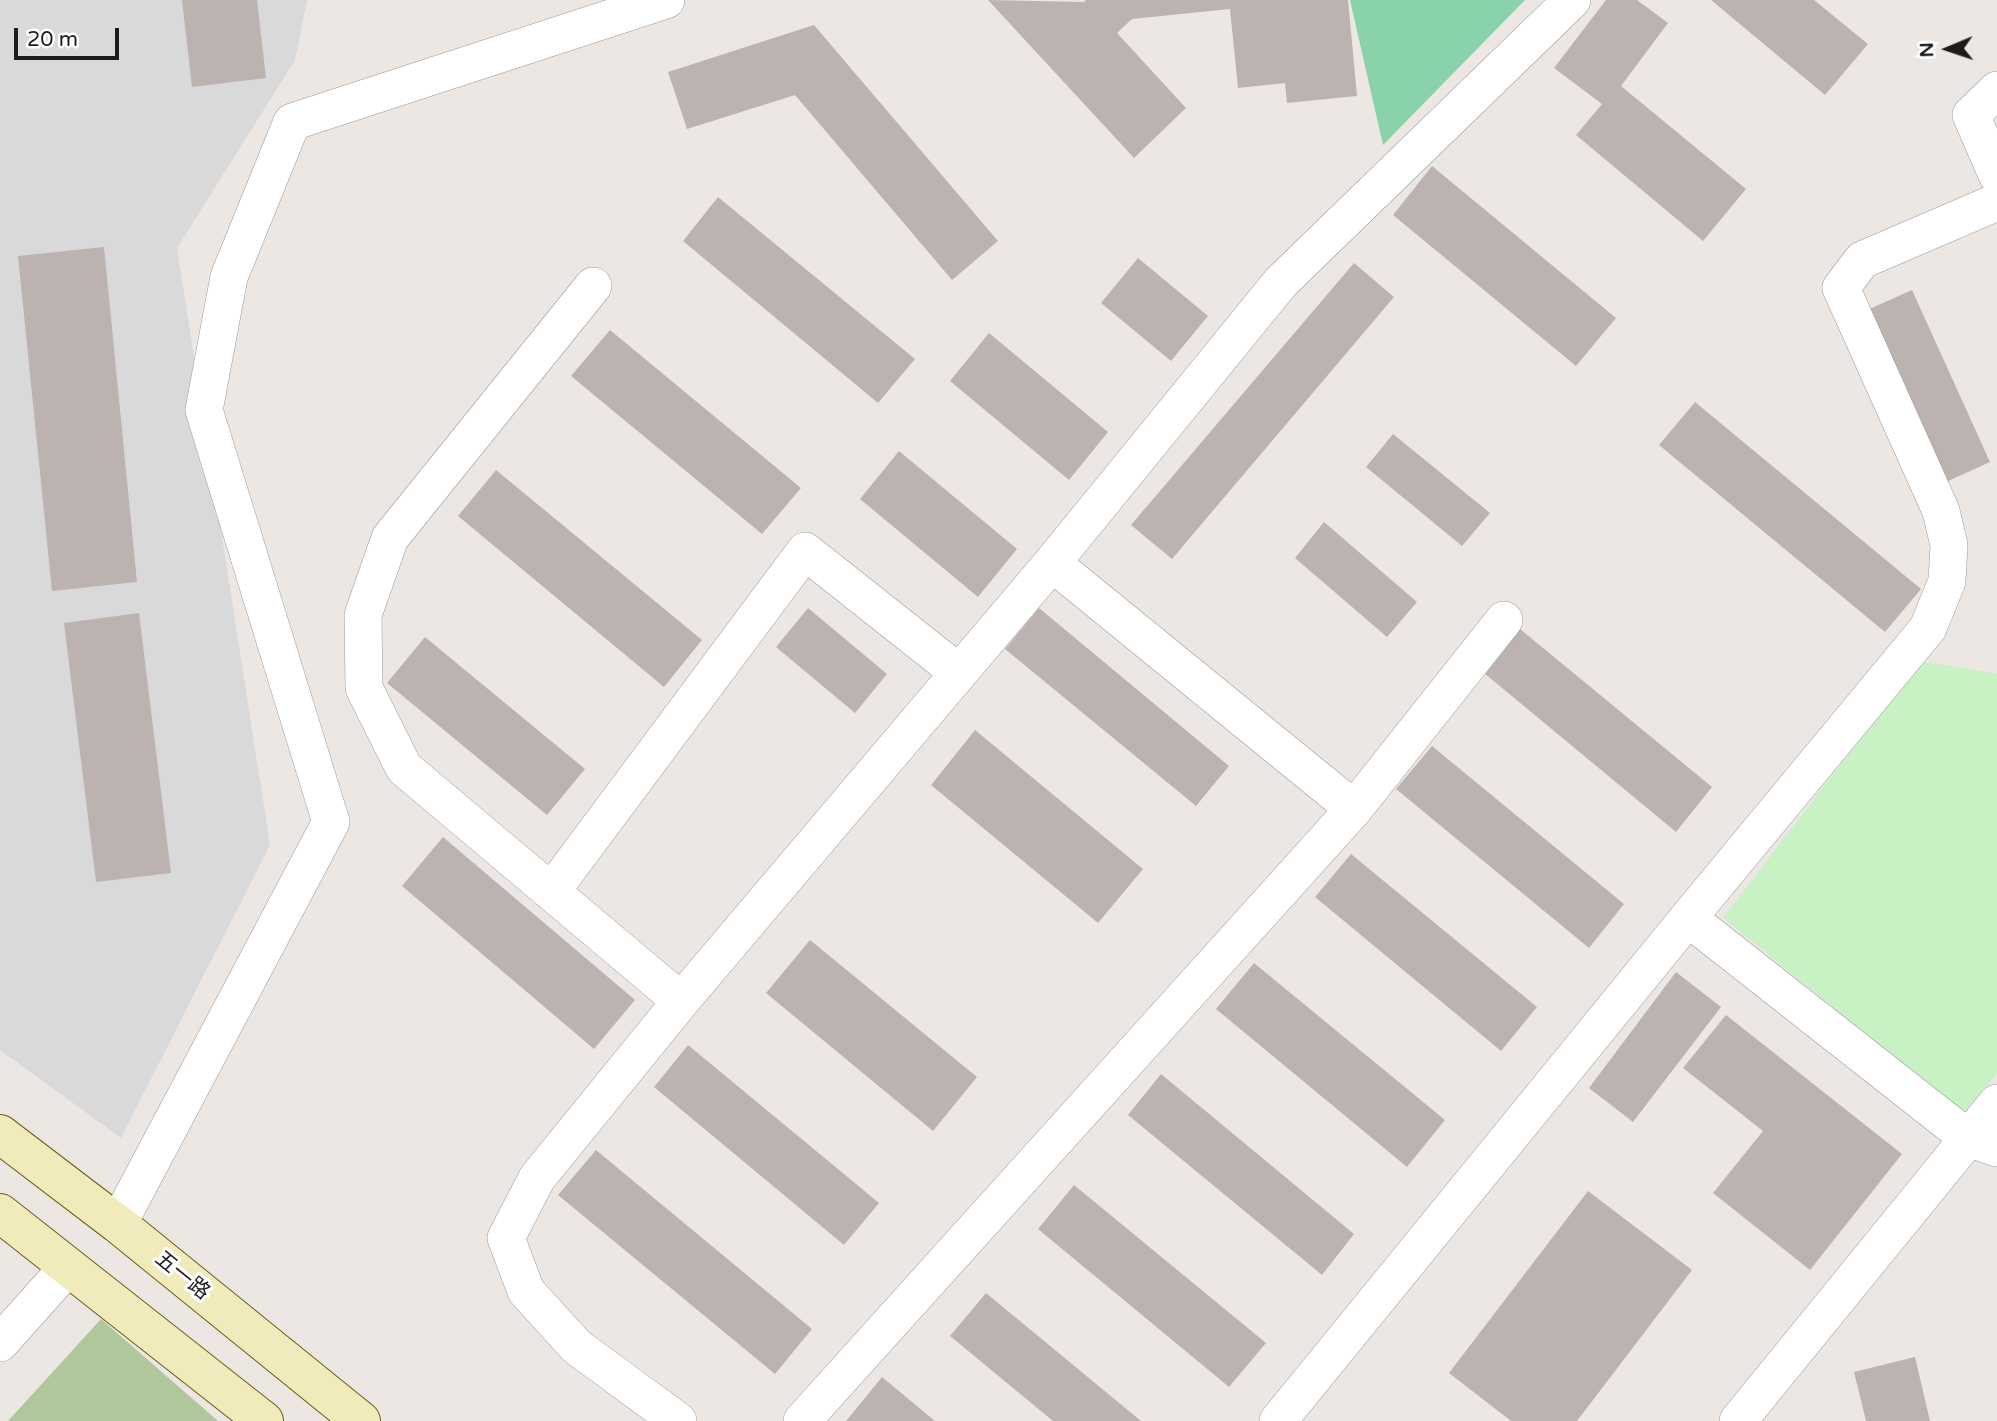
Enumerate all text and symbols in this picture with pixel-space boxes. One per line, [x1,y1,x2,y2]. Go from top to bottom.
scale bar [18,14,122,58]
north arrow [1913,14,1983,84]
text: 20 m [27,27,78,52]
text: N [1916,42,1938,58]
street label: 五一路 [150,1246,214,1306]

